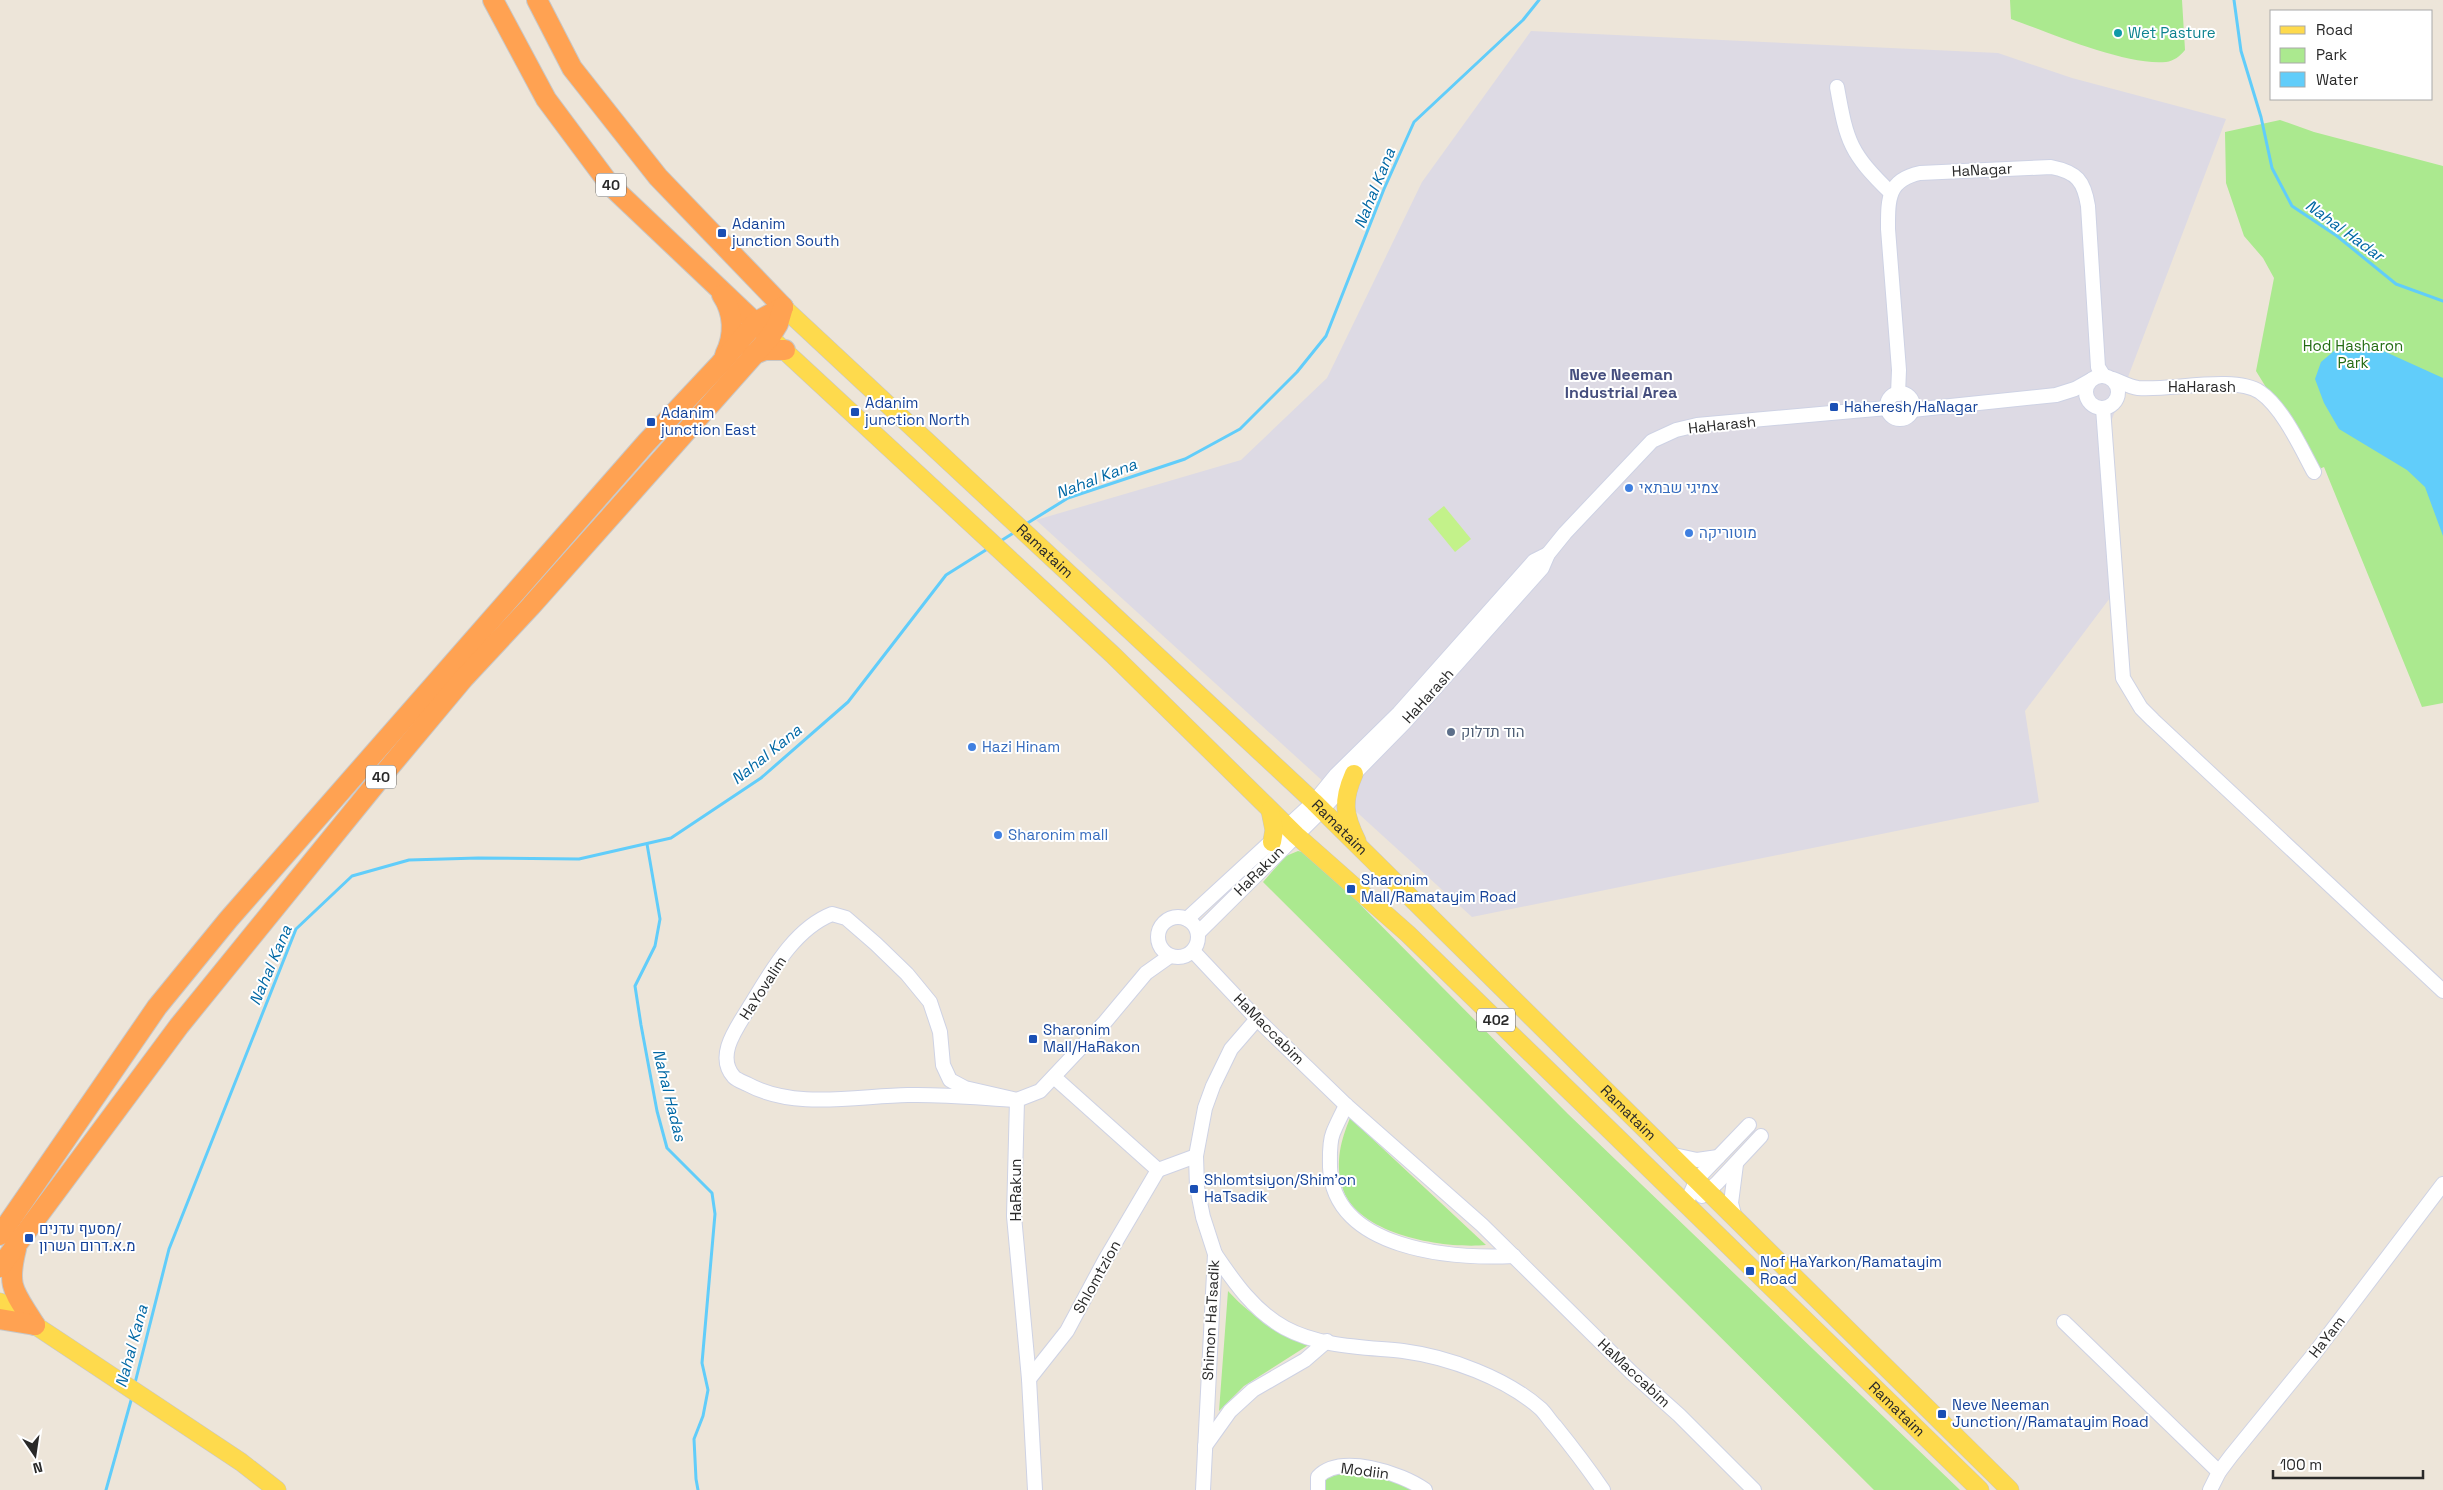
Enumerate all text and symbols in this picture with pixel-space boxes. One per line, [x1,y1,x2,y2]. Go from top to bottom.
legend [2270,10,2433,100]
text: Road [2316,20,2353,39]
place label: Wet Pasture [2128,23,2216,42]
marker: Wet Pasture [2112,27,2124,39]
text: Park [2316,45,2347,64]
text: Water [2316,70,2359,89]
water label: Nahal Kana [1349,144,1400,231]
street label: HaNagar [1951,158,2013,181]
road number: 40 [596,174,626,196]
water label: Nahal Hadar [2301,195,2390,267]
place label: Adanim junction South [731,214,839,250]
marker: Adanim junction South [716,227,728,239]
park label: Hod Hasharon Park [2303,336,2403,372]
district label: Neve Neeman Industrial Area [1565,364,1677,403]
street label: HaHarash [2168,377,2236,396]
place label: Adanim junction North [864,393,970,429]
place label: Haheresh/HaNagar [1844,397,1979,416]
marker: Haheresh/HaNagar [1828,401,1840,413]
place label: Adanim junction East [660,403,756,439]
marker: Adanim junction North [849,406,861,418]
street label: HaHarash [1687,412,1757,438]
marker: Adanim junction East [645,416,657,428]
water label: Nahal Kana [1053,453,1140,503]
place label: צמיגי שבתאי [1639,478,1719,497]
marker: צמיגי שבתאי [1623,482,1635,494]
street label: Ramataim [1013,519,1078,582]
place label: מוטוריקה [1699,523,1757,542]
marker: מוטוריקה [1683,527,1695,539]
street label: HaHarash [1398,664,1457,727]
water label: Nahal Kana [727,719,807,789]
place label: הוד תדלוק [1461,722,1525,741]
marker: הוד תדלוק [1445,726,1457,738]
place label: Hazi Hinam [982,737,1060,756]
marker: Hazi Hinam [966,741,978,753]
road number: 40 [366,766,396,789]
street label: Ramataim [1308,795,1372,859]
place label: Sharonim mall [1008,825,1108,844]
marker: Sharonim mall [992,829,1004,841]
street label: HaRakun [1230,842,1288,900]
place label: Sharonim Mall/Ramatayim Road [1361,870,1516,906]
marker: Sharonim Mall/Ramatayim Road [1345,883,1357,895]
water label: Nahal Kana [244,921,297,1008]
street label: HaYovalim [735,952,790,1023]
street label: HaMaccabim [1230,989,1309,1068]
road number: 402 [1477,1008,1515,1032]
place label: Sharonim Mall/HaRakon [1043,1020,1140,1056]
marker: Sharonim Mall/HaRakon [1027,1033,1039,1045]
water label: Nahal Hadas [648,1047,691,1144]
street label: Ramataim [1597,1081,1661,1144]
street label: HaRakun [1006,1158,1025,1222]
place label: Shlomtsiyon/Shim'on HaTsadik [1204,1170,1356,1206]
marker: Shlomtsiyon/Shim'on HaTsadik [1188,1183,1200,1195]
place label: מסעף עדנים/ מ.א.דרום השרון [39,1219,136,1255]
marker: מסעף עדנים/ מ.א.דרום השרון [23,1232,35,1244]
street label: Shlomtzion [1069,1237,1124,1317]
place label: Nof HaYarkon/Ramatayim Road [1760,1252,1942,1288]
street label: Shimon HaTsadik [1198,1259,1223,1381]
marker: Nof HaYarkon/Ramatayim Road [1744,1265,1756,1277]
water label: Nahal Kana [110,1302,153,1390]
street label: HaYam [2304,1312,2349,1361]
street label: HaMaccabim [1594,1334,1675,1411]
street label: Ramataim [1865,1377,1929,1440]
place label: Neve Neeman Junction//Ramatayim Road [1952,1395,2149,1431]
marker: Neve Neeman Junction//Ramatayim Road [1936,1408,1948,1420]
north arrow [10,1430,60,1480]
scale bar [2273,1448,2423,1480]
text: 100 m [2280,1455,2322,1474]
text: N [31,1458,45,1477]
street label: Modiin [1340,1458,1390,1483]

